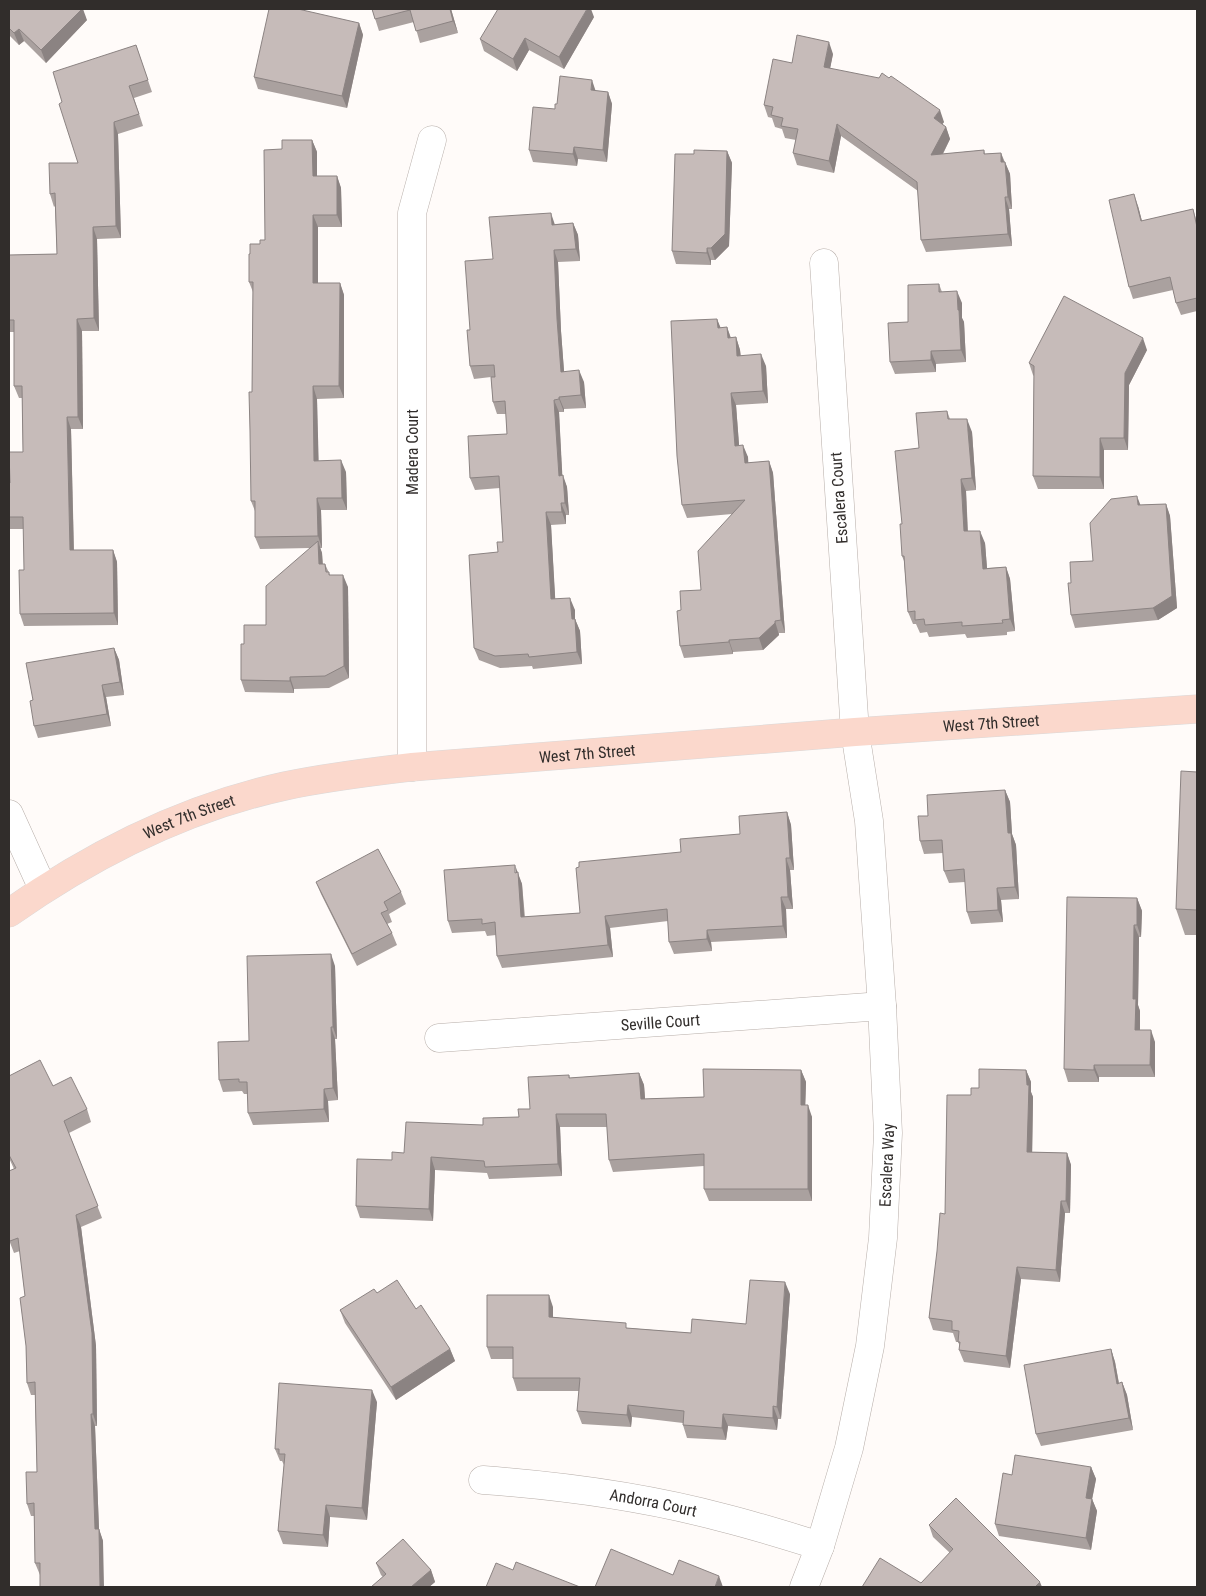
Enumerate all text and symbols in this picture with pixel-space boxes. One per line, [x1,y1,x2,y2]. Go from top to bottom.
street label: Madera Court [403,409,422,495]
street label: Escalera Court [826,451,852,545]
street label: West 7th Street [942,710,1040,736]
street label: West 7th Street [538,740,636,766]
street label: West 7th Street [140,790,237,843]
street label: Seville Court [620,1010,701,1034]
street label: Escalera Way [875,1123,898,1207]
street label: Andorra Court [608,1485,699,1520]

